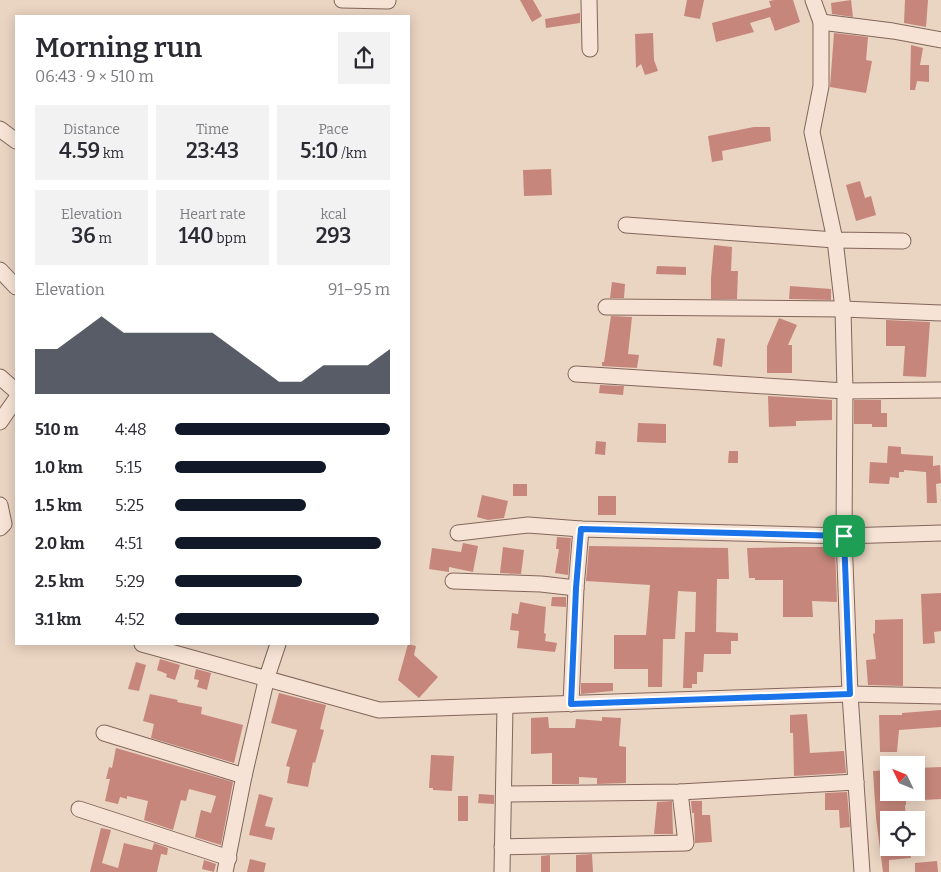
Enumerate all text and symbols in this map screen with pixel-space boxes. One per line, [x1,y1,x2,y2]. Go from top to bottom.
text: Morning run [35,31,202,64]
button: share [338,32,390,84]
text: 06:43 · 9 × 510 m [35,67,154,86]
text: Distance [63,121,120,138]
text: Time [196,121,229,138]
text: Pace [318,121,349,138]
text: 4.59 [59,138,100,164]
text: 23:43 [186,138,239,164]
text: 5:10 [300,138,338,164]
text: km [100,145,124,162]
text: /km [338,145,367,162]
text: Elevation [61,206,122,223]
text: Heart rate [179,206,246,223]
text: kcal [320,206,347,223]
text: 36 [71,223,96,249]
text: 140 [179,223,214,249]
text: 293 [316,223,351,249]
text: m [96,230,112,247]
text: bpm [214,230,246,247]
text: Elevation [35,280,105,299]
text: 91–95 m [328,280,390,299]
text: 510 m [35,420,79,439]
text: 4:48 [115,420,147,439]
text: 1.0 km [35,458,83,477]
text: 5:15 [115,458,142,477]
text: 1.5 km [35,496,82,515]
text: 5:25 [115,496,144,515]
pin [823,515,865,557]
icon: arrive [830,522,858,550]
text: 2.0 km [35,534,85,553]
text: 4:51 [115,534,143,553]
text: 2.5 km [35,572,84,591]
text: 5:29 [115,572,145,591]
text: 3.1 km [35,610,81,629]
text: 4:52 [115,610,145,629]
north arrow [880,756,925,801]
map controls [880,756,925,856]
button: locate [880,811,925,856]

